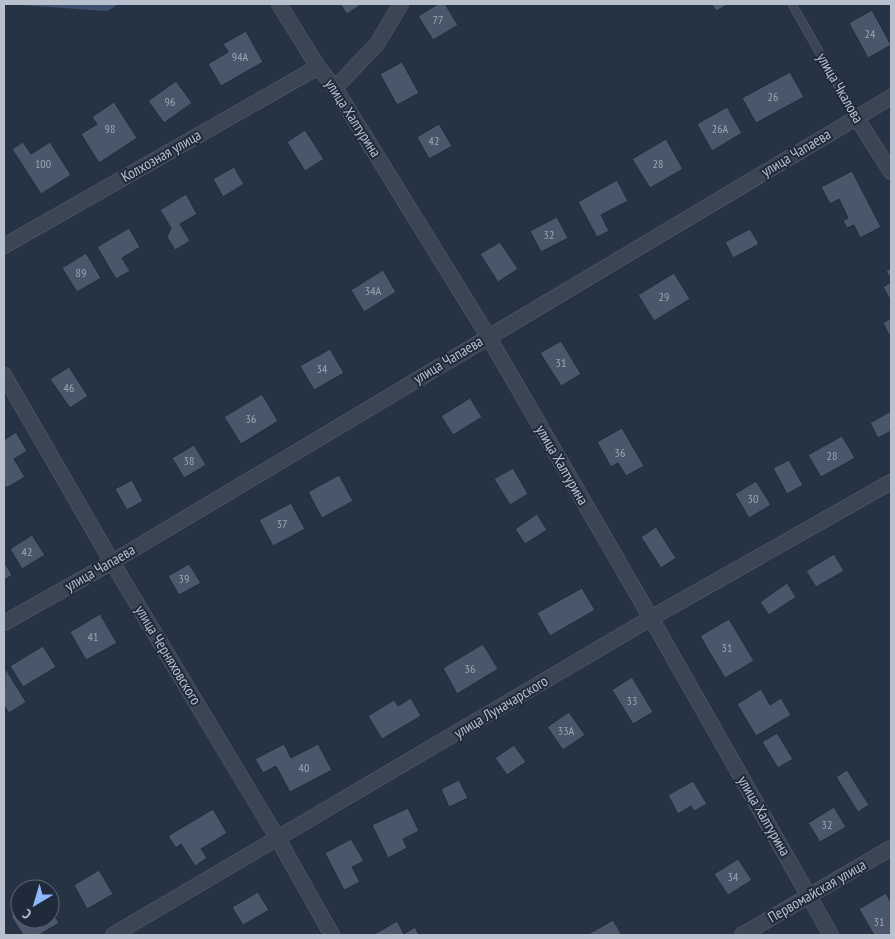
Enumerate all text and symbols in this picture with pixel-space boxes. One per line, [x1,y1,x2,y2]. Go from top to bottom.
house number: 77 [433,12,443,27]
house number: 24 [865,26,876,41]
house number: 94А [232,49,249,64]
street label: улица Чкалова [813,49,868,126]
street label: улица Халтурина [321,75,386,160]
house number: 26 [768,89,778,104]
house number: 96 [165,94,175,109]
house number: 98 [105,121,115,136]
house number: 26А [712,121,729,136]
street label: улица Чапаева [757,124,834,181]
street label: Колхозная улица [117,125,204,186]
house number: 42 [429,133,439,148]
house number: 100 [35,156,51,171]
house number: 28 [653,156,663,171]
house number: 32 [544,227,554,242]
house number: 89 [76,265,86,280]
house number: 34А [365,283,382,298]
house number: 29 [659,289,669,304]
street label: улица Чапаева [409,331,486,388]
house number: 31 [556,355,566,370]
house number: 34 [317,361,328,376]
house number: 46 [64,380,74,395]
house number: 36 [246,411,256,426]
street label: улица Халтурина [532,421,593,508]
house number: 36 [615,445,625,460]
house number: 28 [827,448,837,463]
house number: 38 [184,453,194,468]
house number: 30 [748,491,758,506]
house number: 37 [277,516,287,531]
street label: улица Чапаева [61,540,138,595]
house number: 42 [22,544,32,559]
house number: 39 [179,571,189,586]
street label: улица Черняховского [131,601,206,708]
house number: 41 [88,629,98,644]
house number: 31 [722,640,732,655]
house number: 36 [465,661,475,676]
street label: улица Луначарского [450,671,551,742]
house number: 33 [627,693,637,708]
house number: 33А [558,723,575,738]
house number: 40 [299,760,309,775]
street label: улица Халтурина [734,772,795,859]
house number: 32 [822,817,832,832]
street label: Первомайская улица [764,855,869,926]
house number: 34 [728,869,739,884]
north arrow [10,879,60,929]
text: С [18,905,35,923]
house number: 31 [874,914,884,929]

